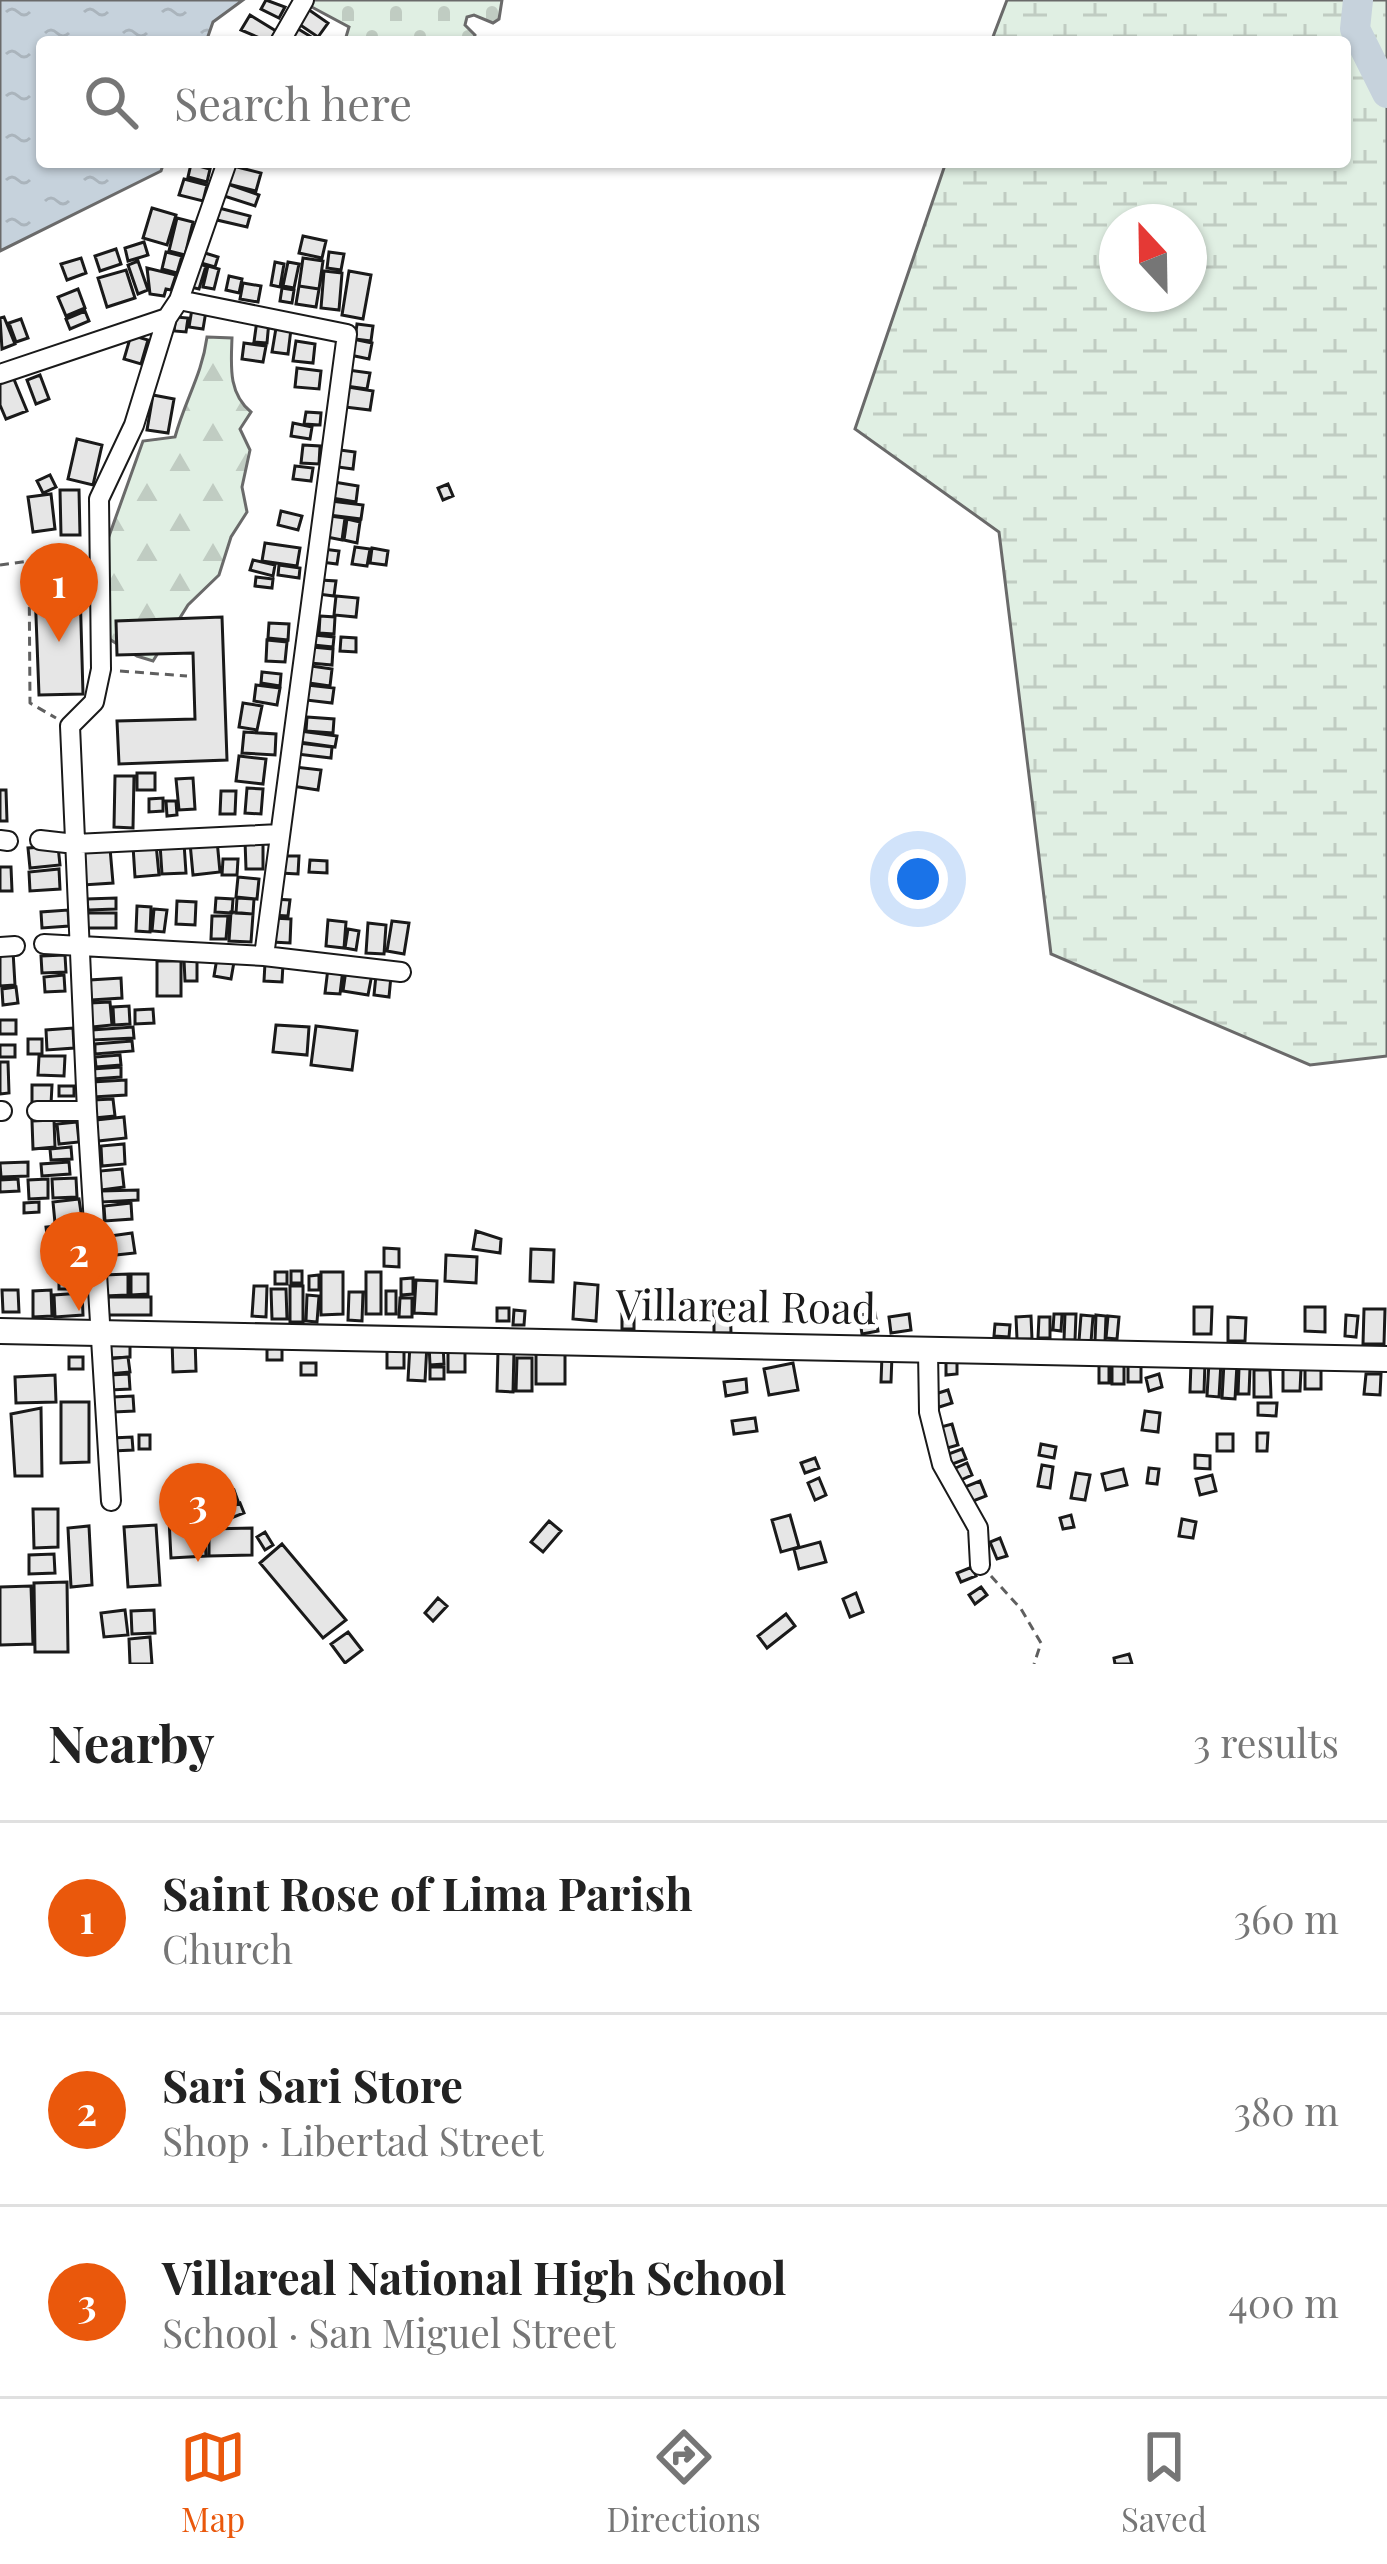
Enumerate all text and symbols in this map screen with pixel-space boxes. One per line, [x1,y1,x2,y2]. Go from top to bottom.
search box [36,36,1351,168]
icon: search [78,69,144,135]
text: Search here [174,72,412,132]
north arrow [1099,204,1207,312]
pin: 1 [20,543,98,642]
your location [888,849,948,909]
pin: 2 [40,1212,118,1311]
street label: Villareal Road [614,1275,877,1335]
pin: 3 [159,1463,237,1562]
text: Nearby [48,1708,214,1776]
text: 3 results [1193,1716,1339,1768]
text: Saint Rose of Lima Parish [162,1862,693,1922]
text: 1 [80,1892,94,1944]
text: 360 m [1234,1892,1339,1944]
text: Church [162,1922,293,1974]
text: Sari Sari Store [162,2054,463,2114]
text: 2 [77,2084,97,2136]
text: 380 m [1233,2084,1339,2136]
text: Shop · Libertad Street [162,2114,543,2166]
text: Villareal National High School [162,2246,786,2306]
text: 3 [77,2276,97,2328]
text: 400 m [1229,2276,1339,2328]
text: School · San Miguel Street [162,2306,616,2358]
tab: Map [180,2424,246,2540]
tab: Directions [606,2424,761,2540]
tab: Saved [1121,2424,1207,2540]

